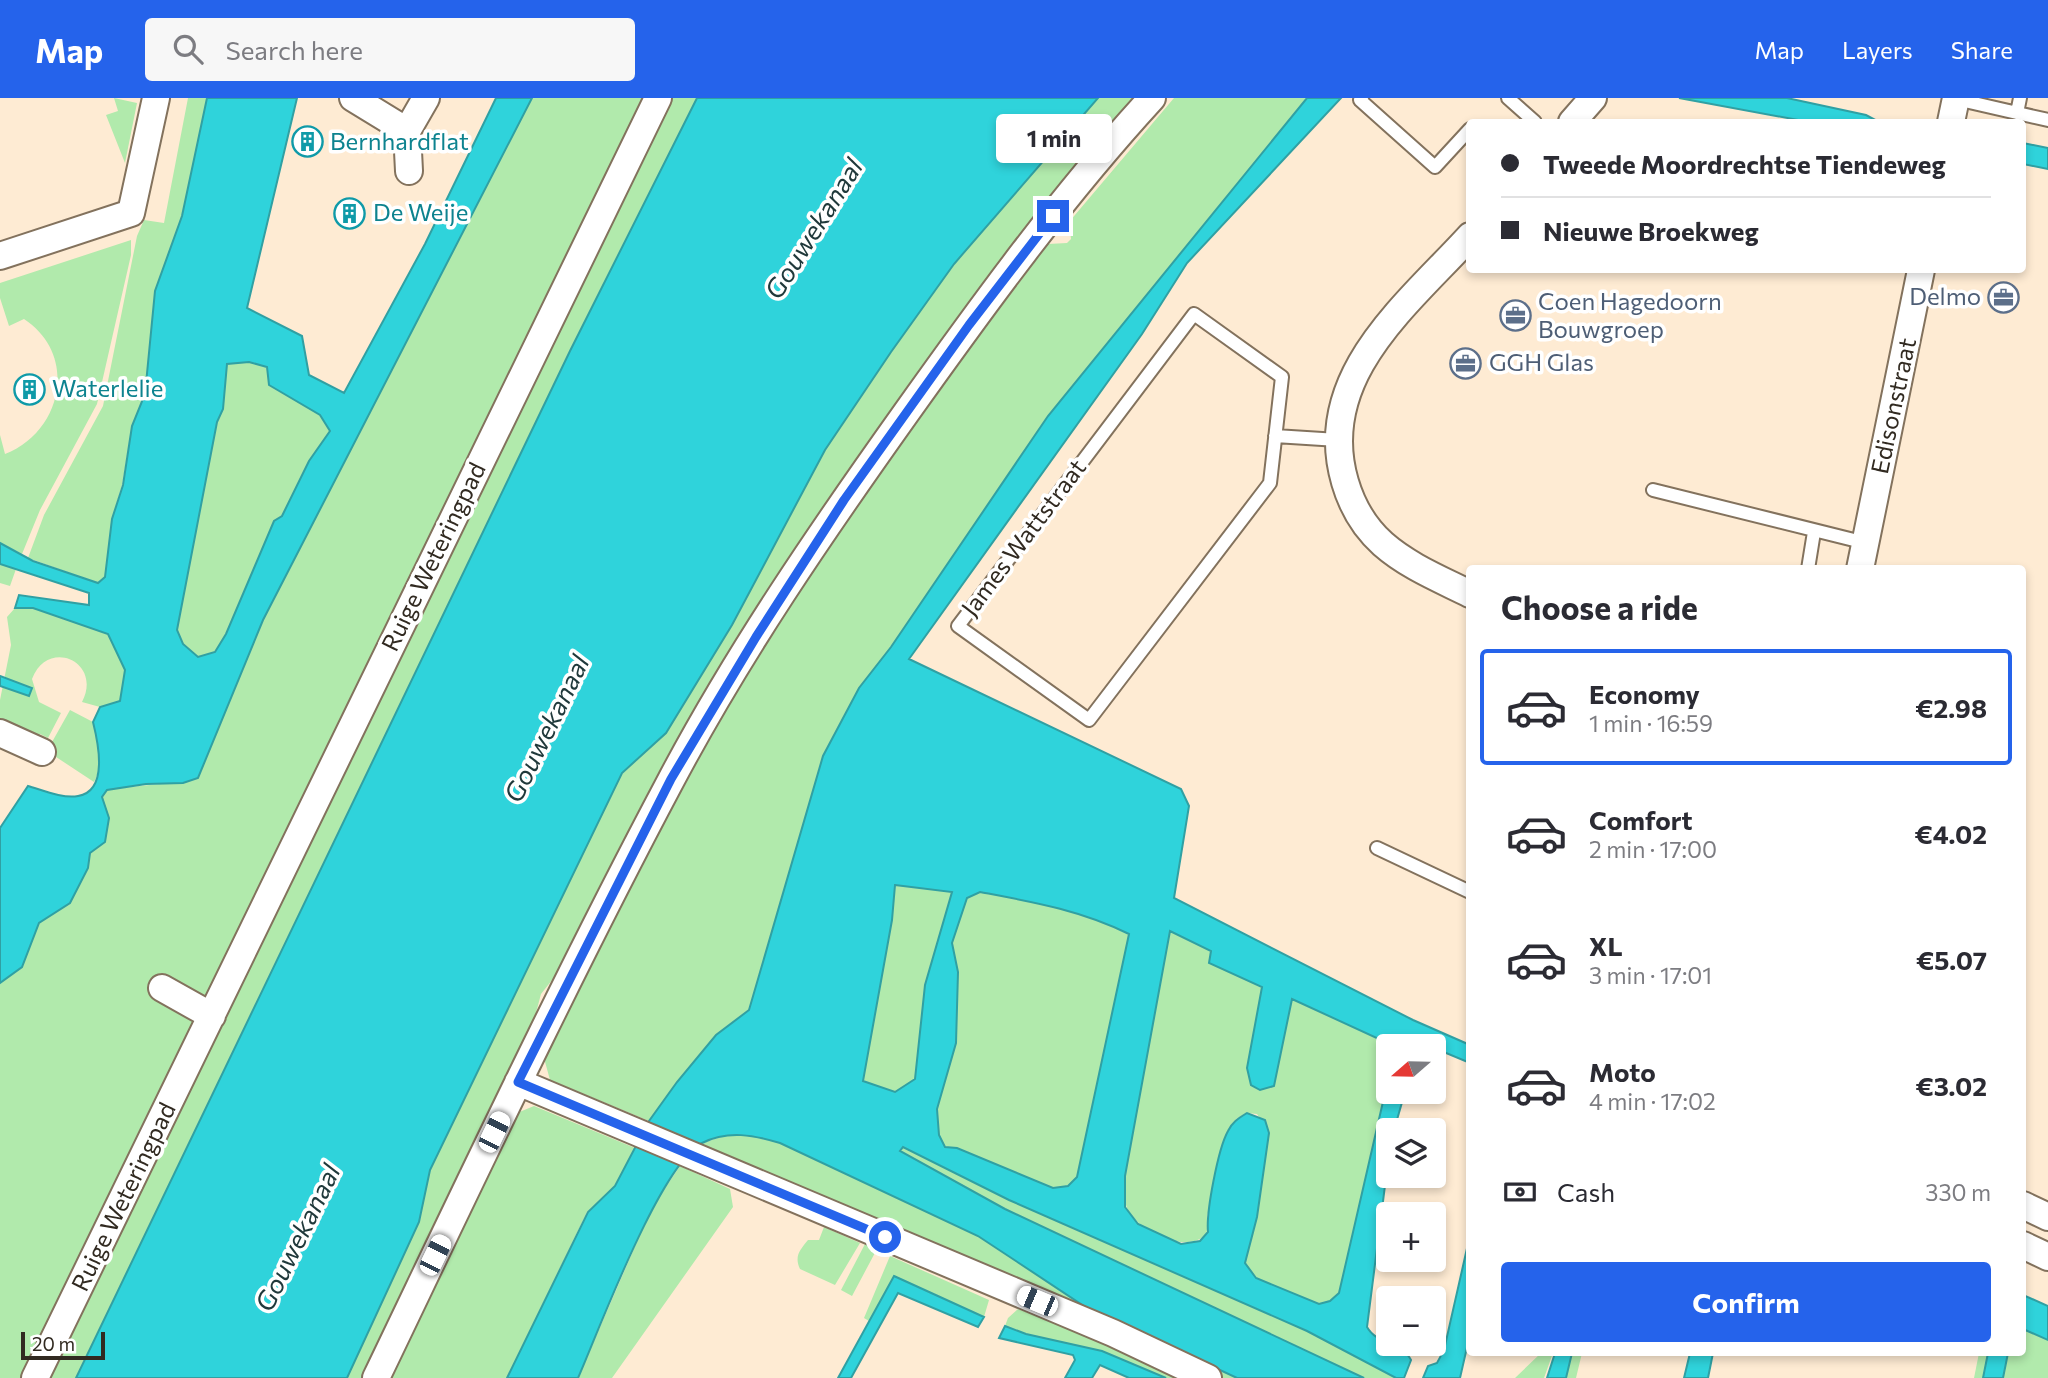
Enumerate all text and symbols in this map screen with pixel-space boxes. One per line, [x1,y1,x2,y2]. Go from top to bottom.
search box [145,18,635,81]
text: Map [35,29,103,70]
icon: search [169,30,207,68]
text: Search here [225,34,363,65]
text: Map [1755,35,1804,64]
text: Layers [1842,35,1913,64]
text: Share [1951,35,2013,64]
callout: 1 min [995,115,1111,164]
text: 1 min [1027,124,1081,152]
building icon: Bernhardflat [290,125,324,159]
place label: Bernhardflat [330,126,469,155]
text: Tweede Moordrechtse Tiendeweg [1543,148,1946,179]
water label: Gouwekanaal [757,151,869,304]
building icon: De Weije [333,196,367,230]
place label: De Weije [373,197,468,226]
route end [1037,200,1069,232]
text: Nieuwe Broekweg [1543,215,1759,246]
office icon: Delmo [1987,280,2021,314]
place label: Delmo [1909,281,1981,310]
place label: Coen Hagedoorn Bouwgroep [1538,286,1722,343]
office icon: Coen Hagedoorn Bouwgroep [1498,299,1532,333]
street label: Edisonstraat [1864,335,1921,476]
office icon: GGH Glas [1449,346,1483,380]
place label: GGH Glas [1489,347,1594,376]
building icon: Waterlelie [12,372,46,406]
place label: Waterlelie [52,373,163,402]
street label: James Wattstraat [954,453,1091,621]
street label: Ruige Weteringpad [374,457,491,655]
text: Choose a ride [1501,587,1698,627]
water label: Gouwekanaal [497,649,595,807]
icon: car [1505,676,1568,739]
text: Economy [1589,678,1700,709]
text: €2.98 [1915,692,1987,723]
text: 1 min · 16:59 [1589,709,1713,737]
icon: car [1505,802,1568,865]
text: Comfort [1589,804,1692,835]
text: €4.02 [1914,818,1987,849]
text: 2 min · 17:00 [1589,835,1717,863]
icon: car [1505,928,1568,991]
text: XL [1589,930,1623,961]
text: €5.07 [1916,944,1987,975]
text: 3 min · 17:01 [1589,961,1712,989]
north arrow [1376,1034,1446,1104]
map controls [1376,1034,1446,1356]
icon: car [1505,1054,1568,1117]
text: Moto [1589,1056,1656,1087]
text: €3.02 [1915,1070,1987,1101]
text: 4 min · 17:02 [1589,1087,1716,1115]
street label: Ruige Weteringpad [64,1097,181,1295]
car [476,1109,513,1155]
button: layers [1376,1118,1446,1188]
water label: Gouwekanaal [248,1158,346,1316]
icon: cash [1501,1173,1539,1211]
text: Cash [1557,1176,1615,1207]
text: 330 m [1925,1178,1991,1206]
button: + [1376,1202,1446,1272]
route start [869,1221,901,1253]
car [417,1232,454,1278]
button: Confirm [1501,1262,1991,1342]
car [1014,1283,1061,1319]
button: − [1376,1286,1446,1356]
scale bar [21,1329,105,1361]
text: 20 m [32,1332,75,1355]

